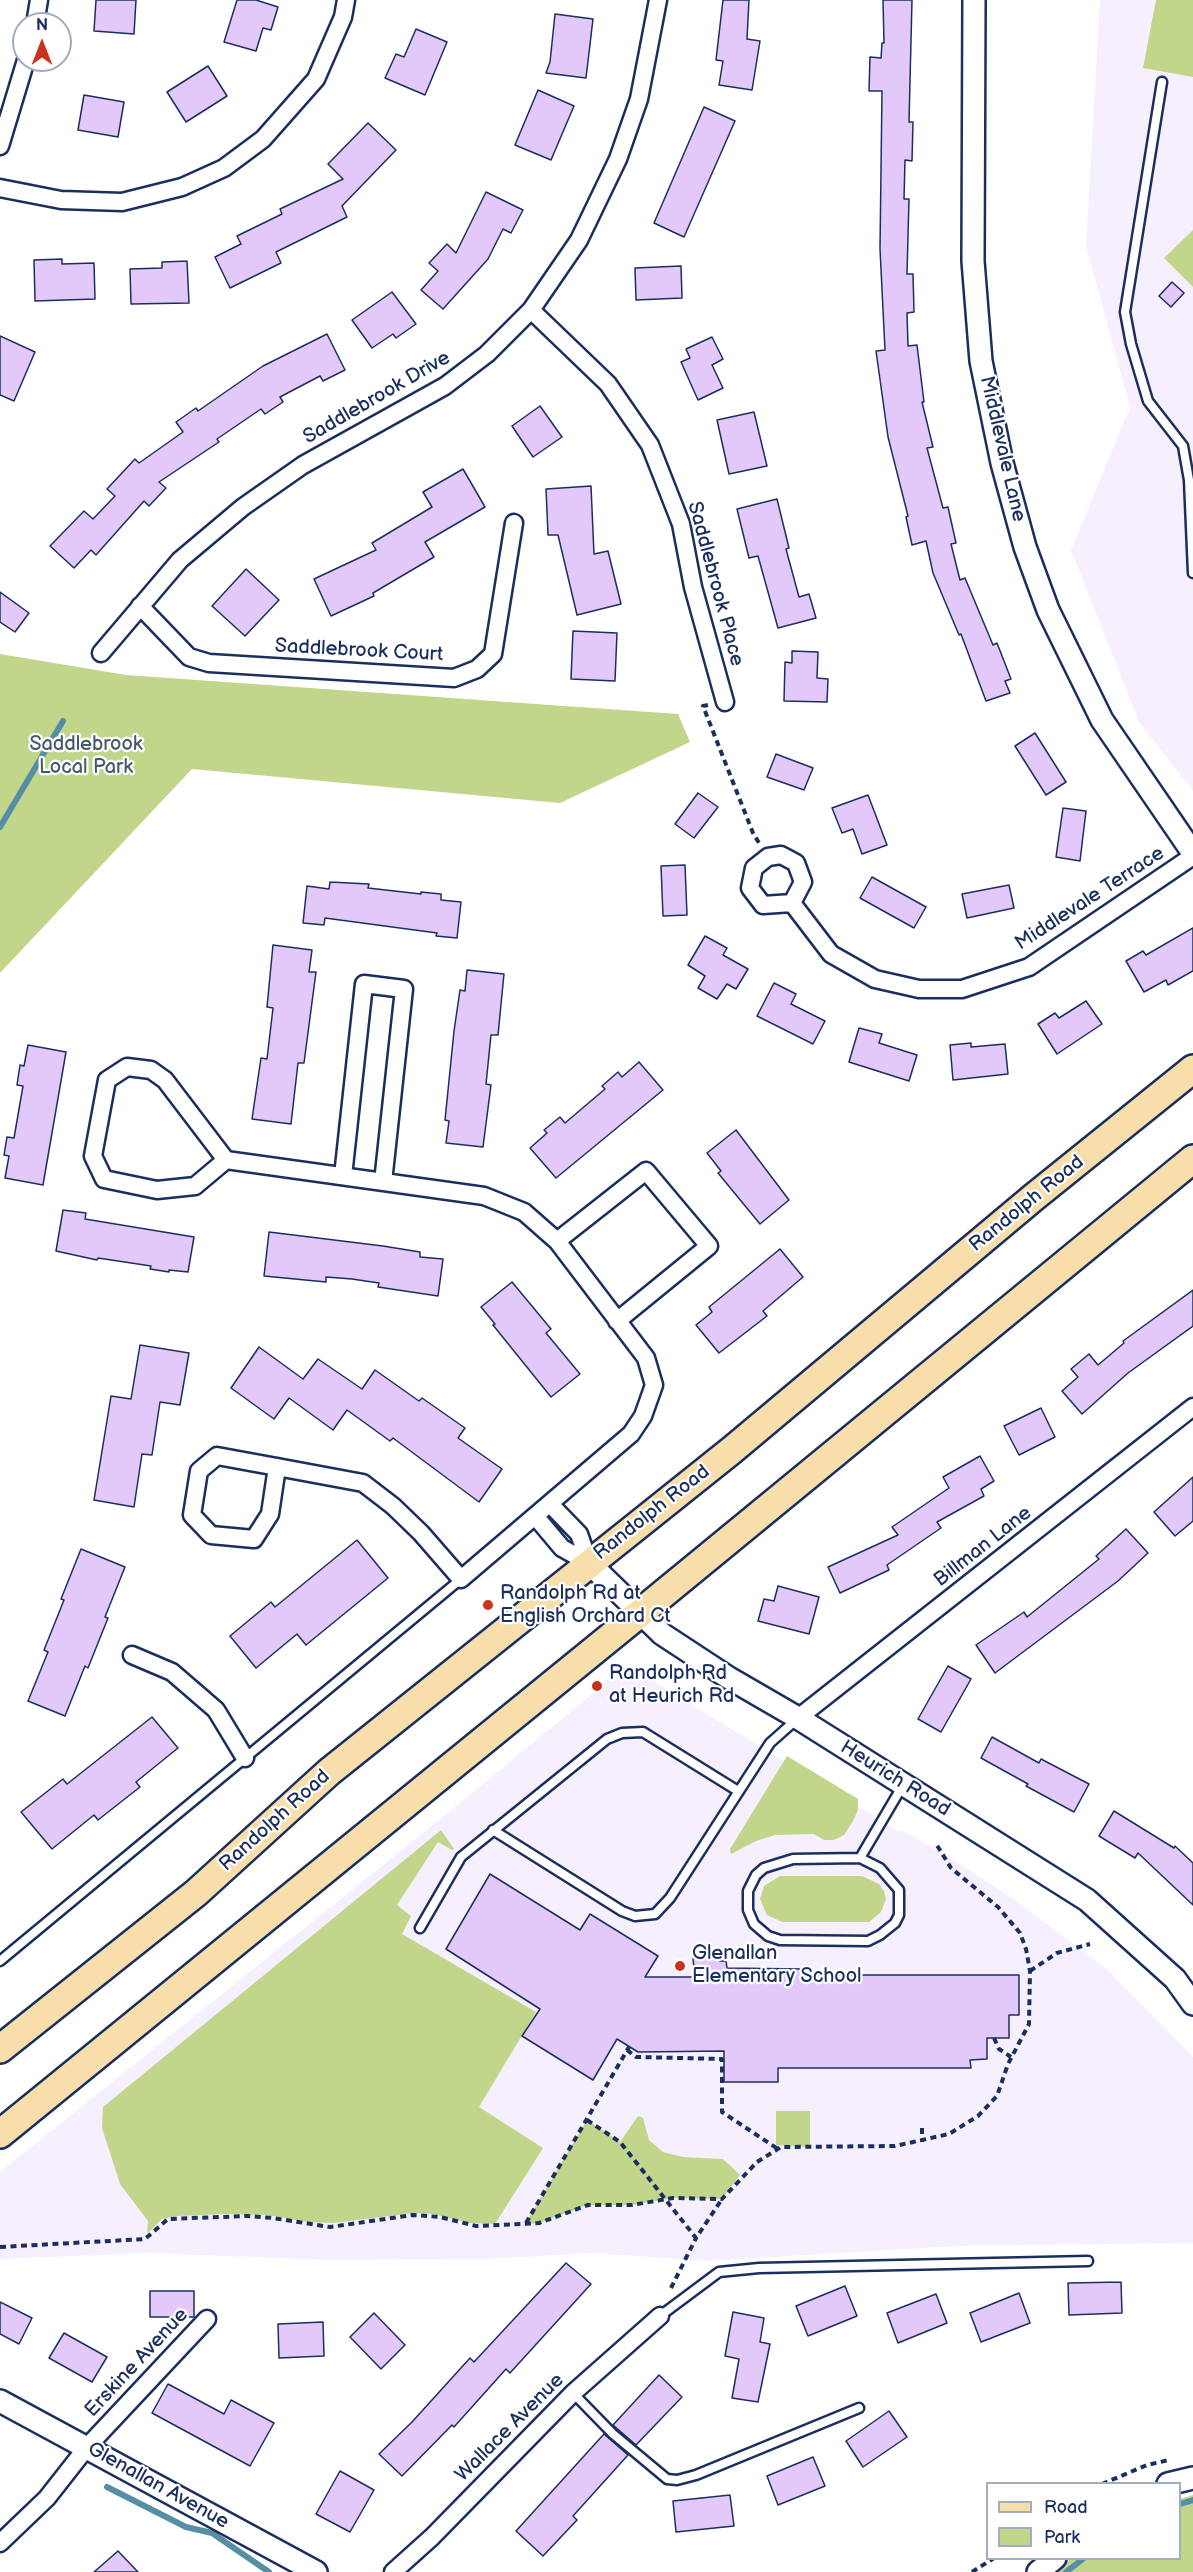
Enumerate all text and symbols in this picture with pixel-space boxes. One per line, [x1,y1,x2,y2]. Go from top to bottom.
north arrow [12,12,72,72]
text: N [36,16,48,35]
street label: Saddlebrook Drive [299,346,455,450]
street label: Middlevale Lane [974,374,1030,524]
street label: Saddlebrook Place [682,499,748,669]
street label: Saddlebrook Court [274,635,444,667]
park label: Saddlebrook Local Park [29,733,143,780]
street label: Middlevale Terrace [1011,842,1169,956]
street label: Randolph Road [965,1150,1089,1258]
street label: Randolph Road [589,1460,715,1566]
street label: Billman Lane [929,1501,1037,1593]
place label: Randolph Rd at English Orchard Ct [500,1582,671,1629]
marker: Randolph Rd at English Orchard Ct [481,1598,495,1612]
place label: Randolph Rd at Heurich Rd [609,1662,734,1709]
marker: Randolph Rd at Heurich Rd [590,1679,604,1693]
street label: Heurich Road [836,1736,954,1822]
street label: Randolph Road [215,1765,335,1877]
place label: Glenallan Elementary School [692,1942,862,1989]
marker: Glenallan Elementary School [673,1959,687,1973]
street label: Erskine Avenue [80,2303,194,2423]
street label: Wallace Avenue [451,2369,569,2487]
street label: Glenallan Avenue [83,2437,233,2535]
legend [986,2482,1181,2560]
text: Road [1044,2497,1088,2518]
text: Park [1044,2527,1080,2548]

